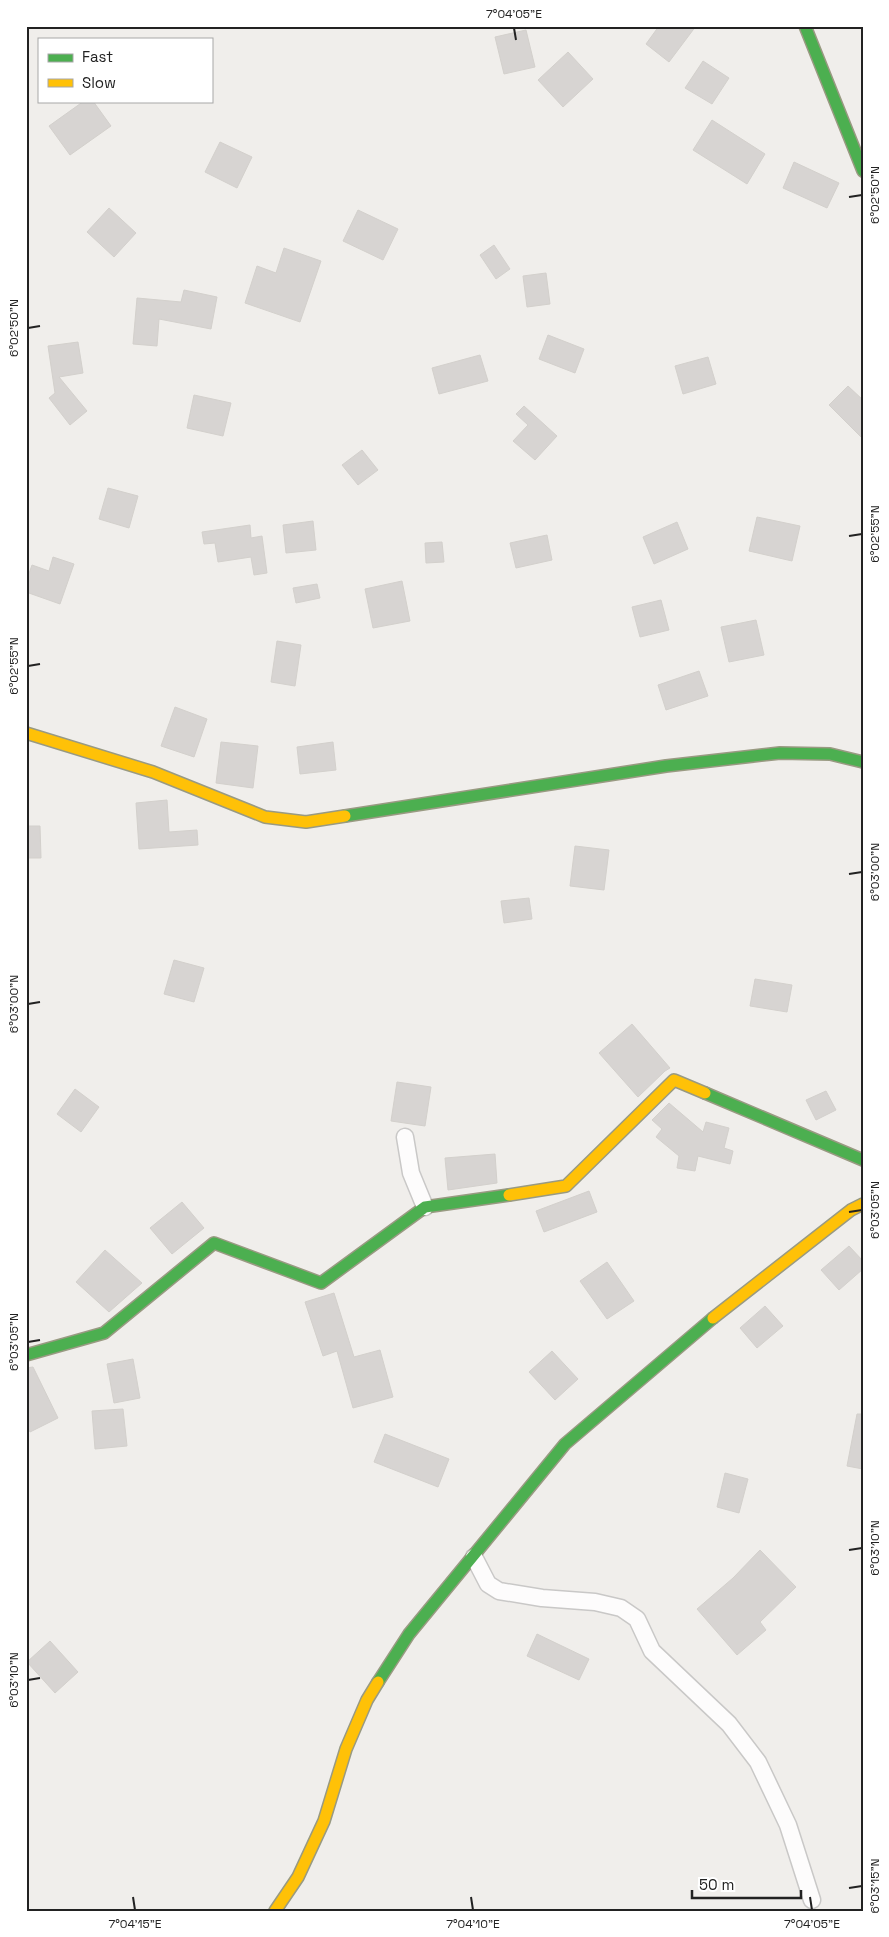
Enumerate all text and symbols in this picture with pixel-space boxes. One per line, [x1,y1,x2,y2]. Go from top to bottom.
text: 7°04'05"E [486,6,542,22]
legend [38,38,212,102]
text: Fast [82,47,113,66]
text: Slow [82,73,116,92]
text: 6°02'50"N [867,166,883,224]
text: 6°02'50"N [6,299,22,357]
text: 6°02'55"N [867,505,883,563]
text: 6°02'55"N [6,637,22,695]
text: 6°03'00"N [867,843,883,901]
text: 6°03'00"N [6,975,22,1033]
text: 6°03'05"N [867,1181,883,1239]
text: 6°03'05"N [6,1313,22,1371]
text: 6°03'10"N [867,1520,883,1576]
text: 6°03'10"N [6,1652,22,1708]
text: 6°03'15"N [867,1858,883,1914]
scale bar [692,1867,800,1899]
text: 50 m [699,1875,734,1894]
text: 7°04'15"E [108,1916,162,1932]
text: 7°04'10"E [446,1916,500,1932]
text: 7°04'05"E [784,1916,840,1932]

